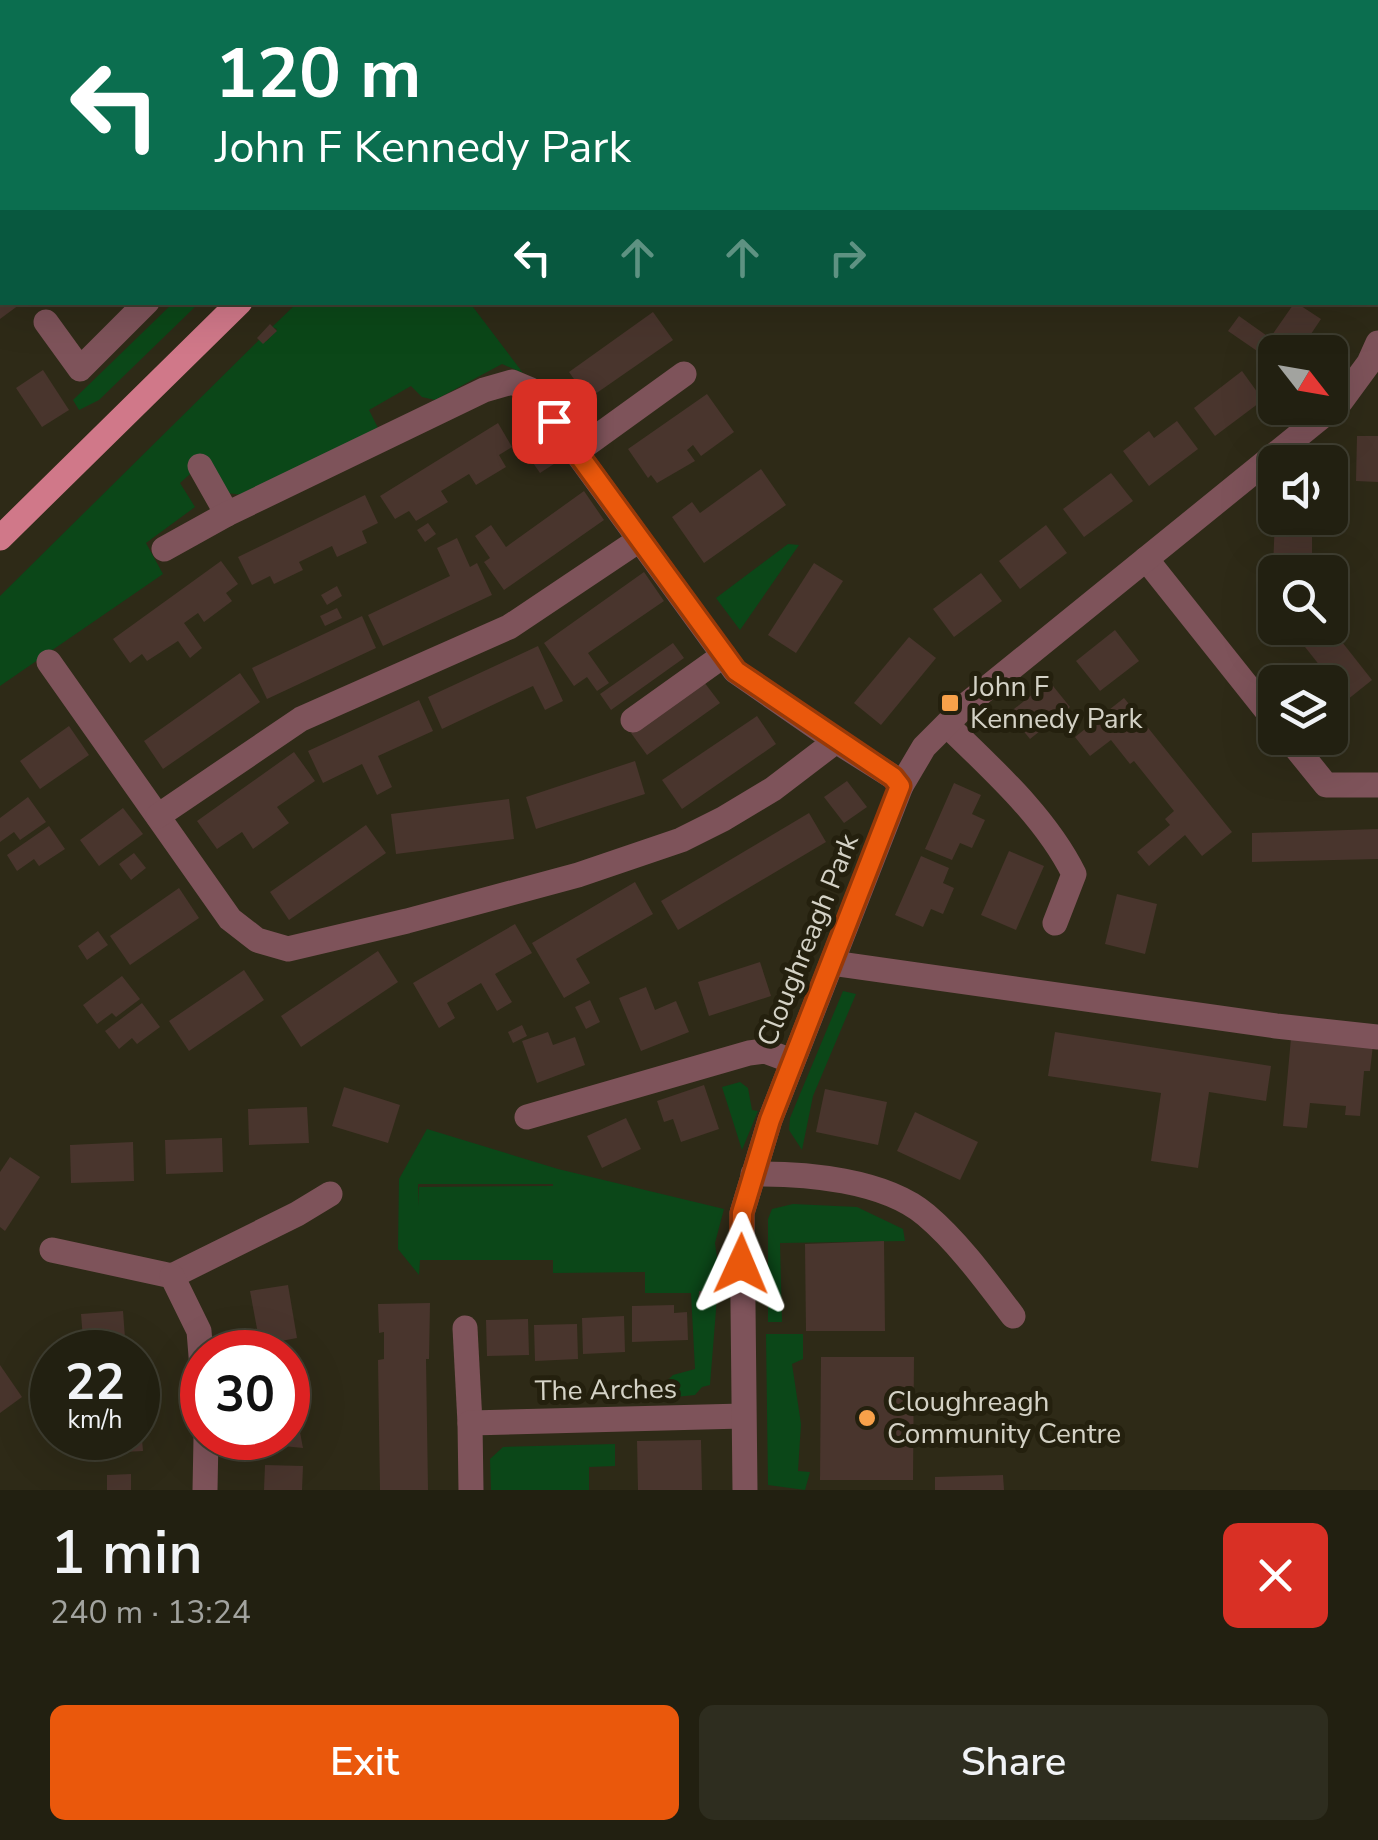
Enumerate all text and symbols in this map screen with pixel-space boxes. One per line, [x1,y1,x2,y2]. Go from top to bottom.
text: 120 m [215,26,421,122]
icon: left [50,40,180,170]
text: John F Kennedy Park [215,117,631,178]
icon: left [505,230,560,285]
icon: ahead [610,230,665,285]
icon: ahead [715,230,770,285]
icon: right [820,230,875,285]
north arrow [1258,335,1348,425]
map controls [1258,335,1348,755]
pin [512,379,597,464]
icon: arrive [527,394,582,449]
button: sound [1258,445,1348,535]
button: search [1258,555,1348,645]
button: layers [1258,665,1348,755]
place label: John F Kennedy Park [969,668,1144,738]
marker: John F Kennedy Park [939,692,961,714]
street label: Cloughreagh Park [748,827,868,1052]
position arrow [689,1212,793,1316]
speed limit sign: 30 [180,1330,310,1460]
text: 22 [65,1348,125,1417]
street label: The Arches [535,1370,677,1410]
place label: Cloughreagh Community Centre [887,1383,1121,1453]
text: km/h [67,1403,123,1437]
marker: Cloughreagh Community Centre [856,1407,878,1429]
text: 1 min [50,1512,203,1594]
button: close [1223,1523,1328,1628]
text: 240 m · 13:24 [50,1591,251,1634]
button: Exit [50,1705,679,1820]
button: Share [699,1705,1328,1820]

